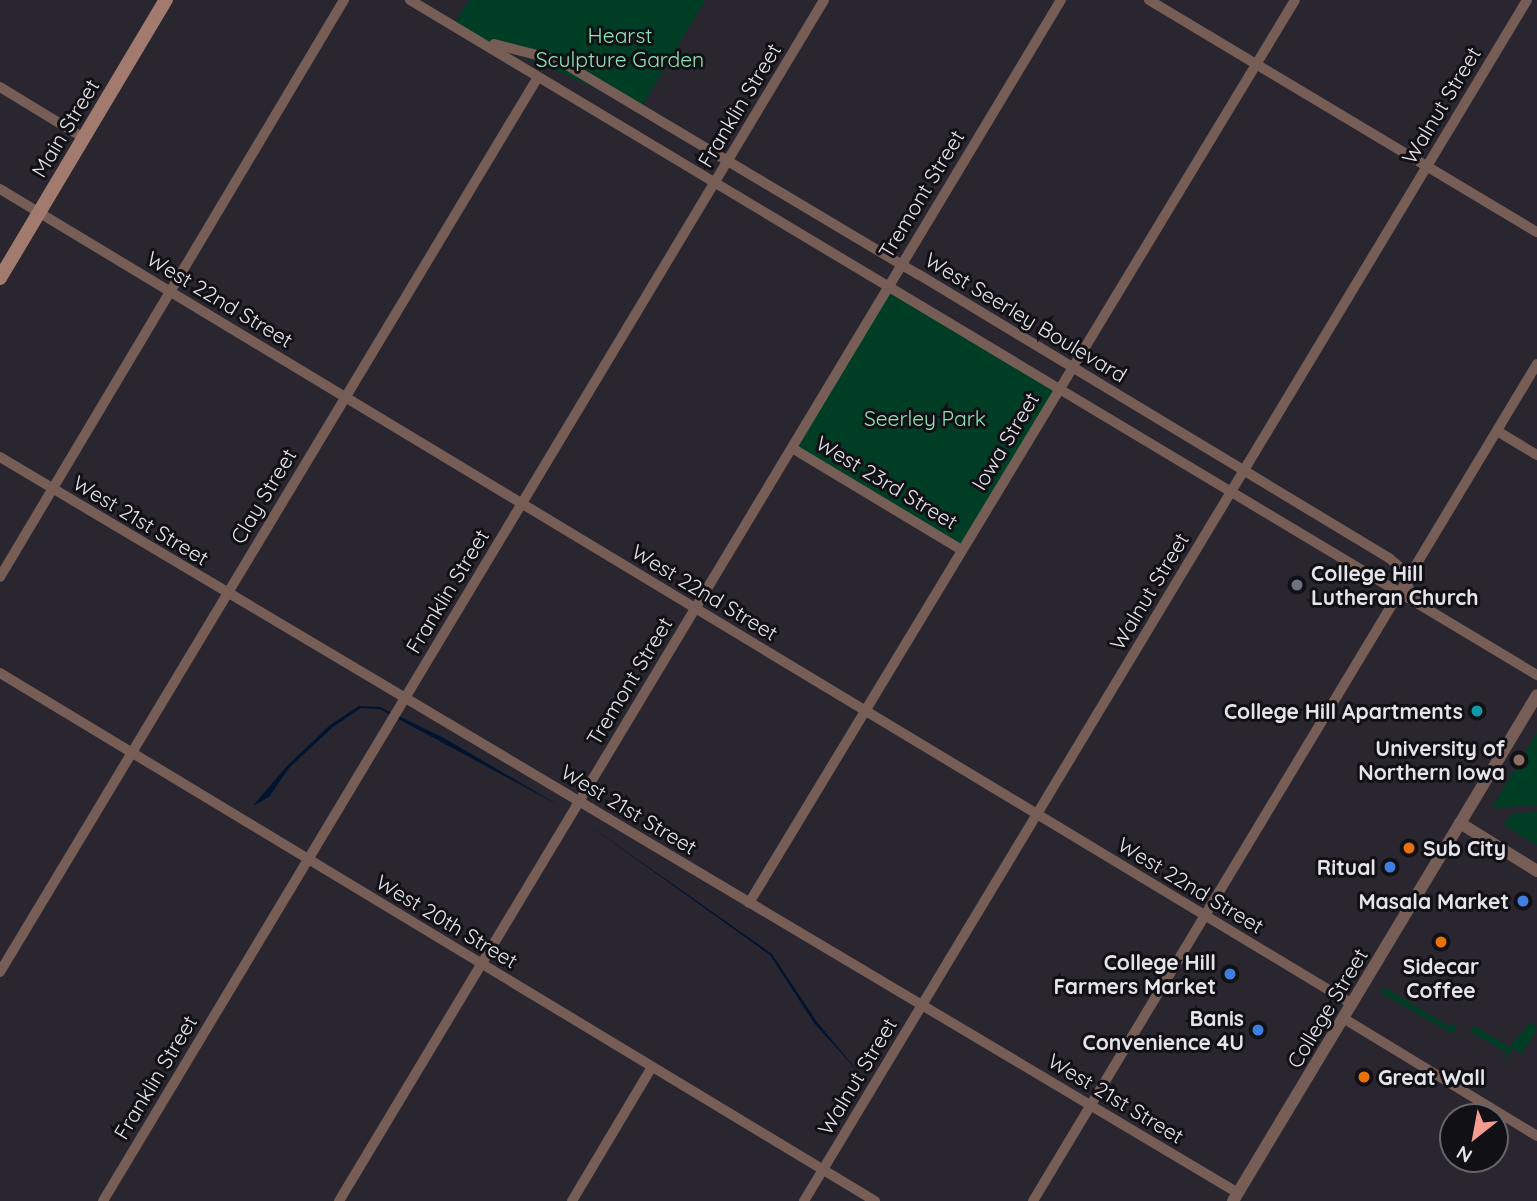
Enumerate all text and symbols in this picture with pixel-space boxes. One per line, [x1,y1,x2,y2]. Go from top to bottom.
park label: Hearst Sculpture Garden [536,22,704,72]
street label: Franklin Street [692,38,786,172]
street label: Walnut Street [1396,42,1486,168]
street label: Main Street [26,74,104,182]
street label: Tremont Street [873,125,969,263]
street label: West 22nd Street [142,246,298,352]
street label: West Seerley Boulevard [921,247,1131,387]
street label: Iowa Street [966,388,1044,494]
park label: Seerley Park [864,405,986,431]
street label: West 23rd Street [812,430,962,534]
street label: Clay Street [225,444,301,548]
street label: West 21st Street [68,470,214,570]
street label: Franklin Street [400,524,494,658]
street label: Walnut Street [1104,528,1194,654]
street label: West 22nd Street [627,539,783,645]
place label: College Hill Lutheran Church [1311,560,1479,610]
marker: College Hill Lutheran Church [1289,577,1305,593]
street label: Tremont Street [581,612,677,750]
place label: College Hill Apartments [1224,698,1463,724]
marker: College Hill Apartments [1469,703,1485,719]
place label: University of Northern Iowa [1358,735,1505,785]
marker: University of Northern Iowa [1511,752,1527,768]
street label: West 21st Street [556,759,702,859]
street label: West 22nd Street [1113,832,1269,938]
place label: Sub City [1423,835,1506,861]
marker: Sub City [1401,840,1417,856]
place label: Ritual [1317,854,1376,880]
marker: Ritual [1382,859,1398,875]
street label: West 20th Street [372,869,522,973]
place label: Masala Market [1358,888,1509,914]
marker: Masala Market [1515,893,1531,909]
marker: Sidecar Coffee [1433,934,1449,950]
street label: College Street [1281,944,1373,1072]
place label: College Hill Farmers Market [1053,949,1216,999]
place label: Sidecar Coffee [1403,953,1479,1003]
marker: College Hill Farmers Market [1222,966,1238,982]
place label: Banis Convenience 4U [1083,1005,1244,1055]
street label: Franklin Street [108,1010,202,1144]
street label: Walnut Street [812,1013,902,1139]
marker: Banis Convenience 4U [1250,1022,1266,1038]
street label: West 21st Street [1043,1048,1189,1148]
place label: Great Wall [1378,1064,1486,1090]
marker: Great Wall [1356,1069,1372,1085]
north arrow [1439,1103,1509,1173]
text: N [1452,1140,1476,1168]

